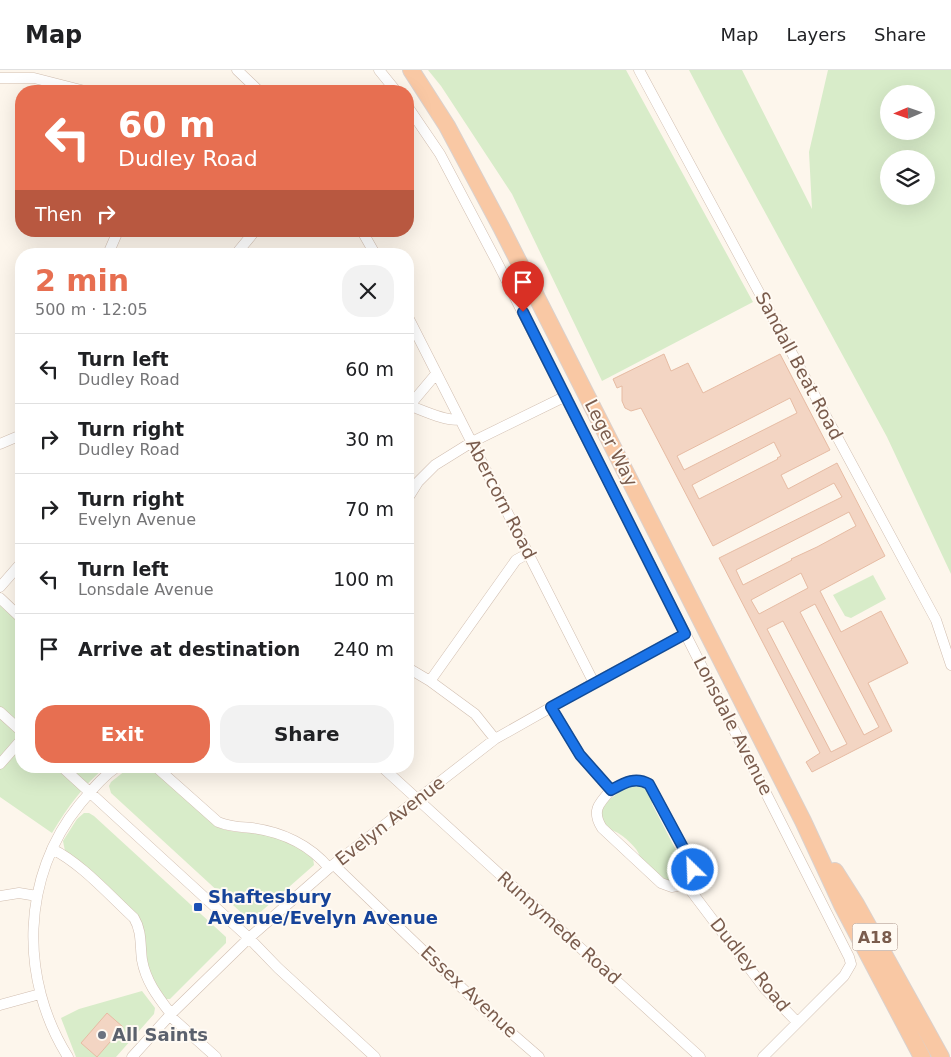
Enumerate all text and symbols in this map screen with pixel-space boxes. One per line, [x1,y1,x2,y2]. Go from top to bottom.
text: Map [25,21,82,49]
text: Map [720,24,758,45]
text: Layers [786,24,846,45]
text: Share [874,24,926,45]
north arrow [880,85,935,140]
map controls [880,85,935,205]
icon: left [35,105,100,170]
text: 60 m [118,105,215,145]
text: Dudley Road [118,146,258,171]
button: layers [880,150,935,205]
icon: right [92,200,120,228]
text: Then [35,203,82,225]
pin [502,261,544,312]
text: 2 min [35,263,129,298]
button: close [342,265,394,317]
icon: arrive [509,268,537,296]
street label: Sandall Beat Road [752,288,847,443]
text: 500 m · 12:05 [35,300,148,319]
text: Turn left [78,348,169,370]
icon: left [35,355,63,383]
text: 60 m [345,358,394,380]
text: Dudley Road [78,370,180,389]
street label: Leger Way [581,396,642,490]
text: Turn right [78,418,184,440]
icon: right [35,425,63,453]
text: 30 m [345,428,394,450]
street label: Abercorn Road [462,435,541,562]
text: Dudley Road [78,440,180,459]
text: Turn right [78,488,184,510]
icon: right [35,495,63,523]
text: 70 m [345,498,394,520]
text: Evelyn Avenue [78,510,196,529]
text: Turn left [78,558,169,580]
icon: left [35,565,63,593]
text: 100 m [333,568,394,590]
text: Lonsdale Avenue [78,580,214,599]
icon: arrive [35,635,63,663]
text: Arrive at destination [78,638,300,660]
text: 240 m [333,638,394,660]
street label: Lonsdale Avenue [689,653,777,799]
button: Exit [35,705,210,763]
button: Share [220,705,394,763]
street label: Evelyn Avenue [331,771,448,870]
position arrow [666,843,718,895]
street label: Runnymede Road [493,867,625,988]
place label: Shaftesbury Avenue/Evelyn Avenue [208,886,438,928]
marker: Shaftesbury Avenue/Evelyn Avenue [192,901,204,913]
street label: Dudley Road [706,914,795,1016]
road number: A18 [852,924,898,950]
street label: Essex Avenue [417,942,522,1042]
place label: All Saints [112,1024,208,1045]
marker: All Saints [96,1029,108,1041]

